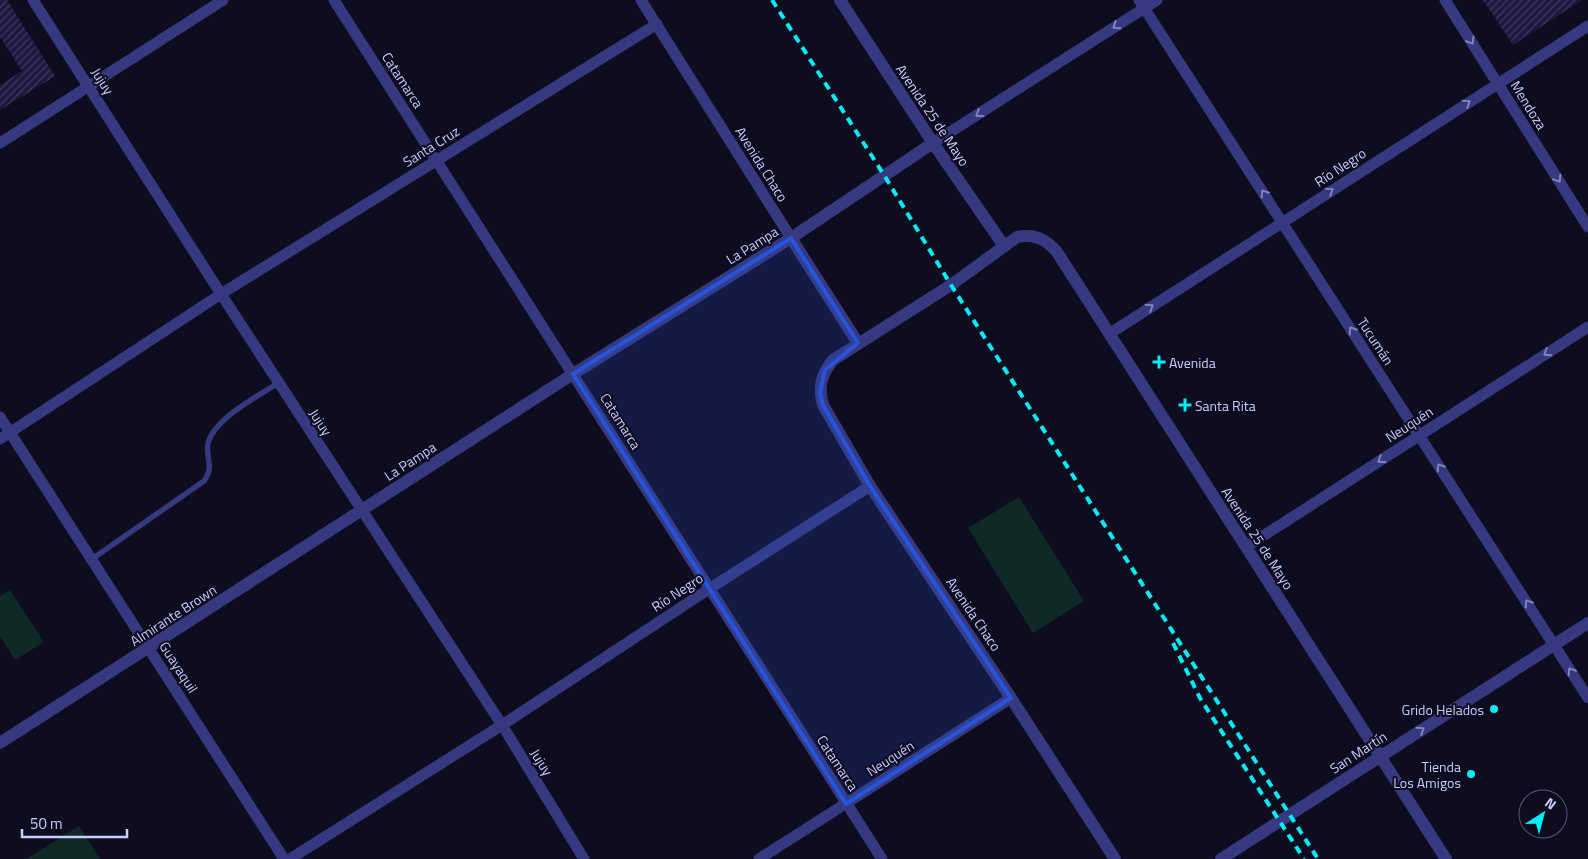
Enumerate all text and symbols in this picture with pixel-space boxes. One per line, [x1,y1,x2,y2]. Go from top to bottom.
one-way arrow [1112,20,1121,29]
one-way arrow [1464,36,1474,45]
street label: Catamarca [377,48,429,112]
street label: Avenida 25 de Mayo [891,60,975,170]
street label: Jujuy [86,63,120,99]
street label: Mendoza [1506,76,1552,134]
one-way arrow [1461,100,1471,109]
one-way arrow [975,107,984,117]
street label: Santa Cruz [399,120,463,172]
street label: Avenida Chaco [730,122,794,206]
street label: Río Negro [1310,142,1370,192]
one-way arrow [1551,173,1561,182]
one-way arrow [1325,188,1334,197]
one-way arrow [1261,190,1270,199]
street label: La Pampa [722,221,782,269]
one-way arrow [1144,304,1153,314]
street label: Tucumán [1353,313,1399,369]
one-way arrow [1349,326,1358,336]
one-way arrow [1543,347,1552,357]
place label: Avenida [1169,352,1216,373]
marker: Avenida [1153,356,1165,368]
street label: Catamarca [595,389,647,453]
place label: Santa Rita [1195,395,1256,416]
marker: Santa Rita [1179,399,1191,411]
street label: Neuquén [1381,401,1437,447]
street label: Jujuy [304,404,338,440]
street label: La Pampa [380,436,440,486]
one-way arrow [1377,454,1387,463]
one-way arrow [1436,463,1446,472]
street label: Avenida 25 de Mayo [1217,482,1299,594]
street label: Río Negro [647,567,707,617]
street label: Avenida Chaco [941,573,1007,655]
street label: Almirante Brown [126,579,220,651]
one-way arrow [1524,600,1534,609]
street label: Guayaquil [154,637,204,697]
one-way arrow [1568,667,1577,677]
place label: Grido Helados [1402,699,1484,720]
marker: Grido Helados [1488,703,1500,715]
street label: San Martín [1325,726,1391,778]
one-way arrow [1416,726,1425,736]
street label: Catamarca [812,731,864,795]
street label: Neuquén [862,735,918,781]
street label: Jujuy [525,744,559,780]
place label: Tienda Los Amigos [1393,756,1461,793]
marker: Tienda Los Amigos [1465,768,1477,780]
north arrow [1518,789,1568,839]
text: N [1541,792,1561,814]
scale bar [22,806,128,838]
text: 50 m [30,812,63,835]

